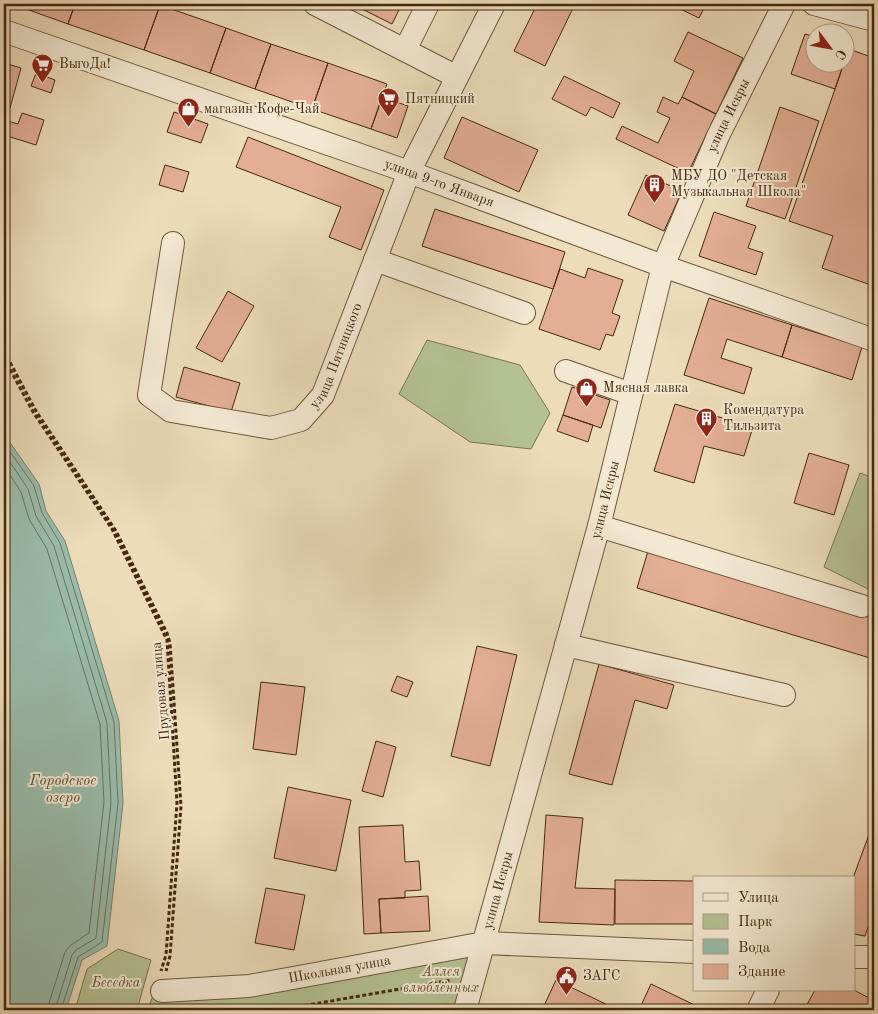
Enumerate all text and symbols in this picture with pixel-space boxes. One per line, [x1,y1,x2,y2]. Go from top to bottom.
north arrow [806,22,856,72]
text: С [832,47,849,62]
supermarket icon: ВыгоДа! [31,52,55,83]
place label: ВыгоДа! [59,57,111,71]
street label: улица Искры [705,77,752,155]
supermarket icon: Пятницкий [377,87,401,118]
place label: Пятницкий [405,92,475,106]
shop icon: магазин Кофе-Чай [176,97,200,128]
place label: магазин Кофе-Чай [204,102,320,117]
street label: улица 9-го Января [382,157,496,210]
place label: МБУ ДО "Детская Музыкальная Школа" [671,169,806,199]
building icon: МБУ ДО "Детская Музыкальная Школа" [643,172,667,203]
street label: улица Пятницкого [307,301,365,412]
shop icon: Мясная лавка [575,376,599,407]
place label: Мясная лавка [603,381,689,395]
place label: Комендатура Тильзита [723,403,804,433]
building icon: Комендатура Тильзита [695,406,719,437]
street label: улица Искры [589,459,622,541]
street label: Прудовая улица [150,641,172,741]
water label: Городское озеро [29,774,96,806]
street label: улица Искры [481,850,516,931]
legend [693,876,856,992]
text: Улица [738,891,779,906]
text: Парк [738,915,773,930]
text: Вода [738,941,771,956]
street label: Школьная улица [287,953,392,986]
public building icon: ЗАГС [555,964,579,995]
park label: Аллея влюблённых [403,965,479,995]
text: Здание [738,965,785,980]
place label: ЗАГС [583,969,620,983]
park label: Беседка [91,976,141,990]

